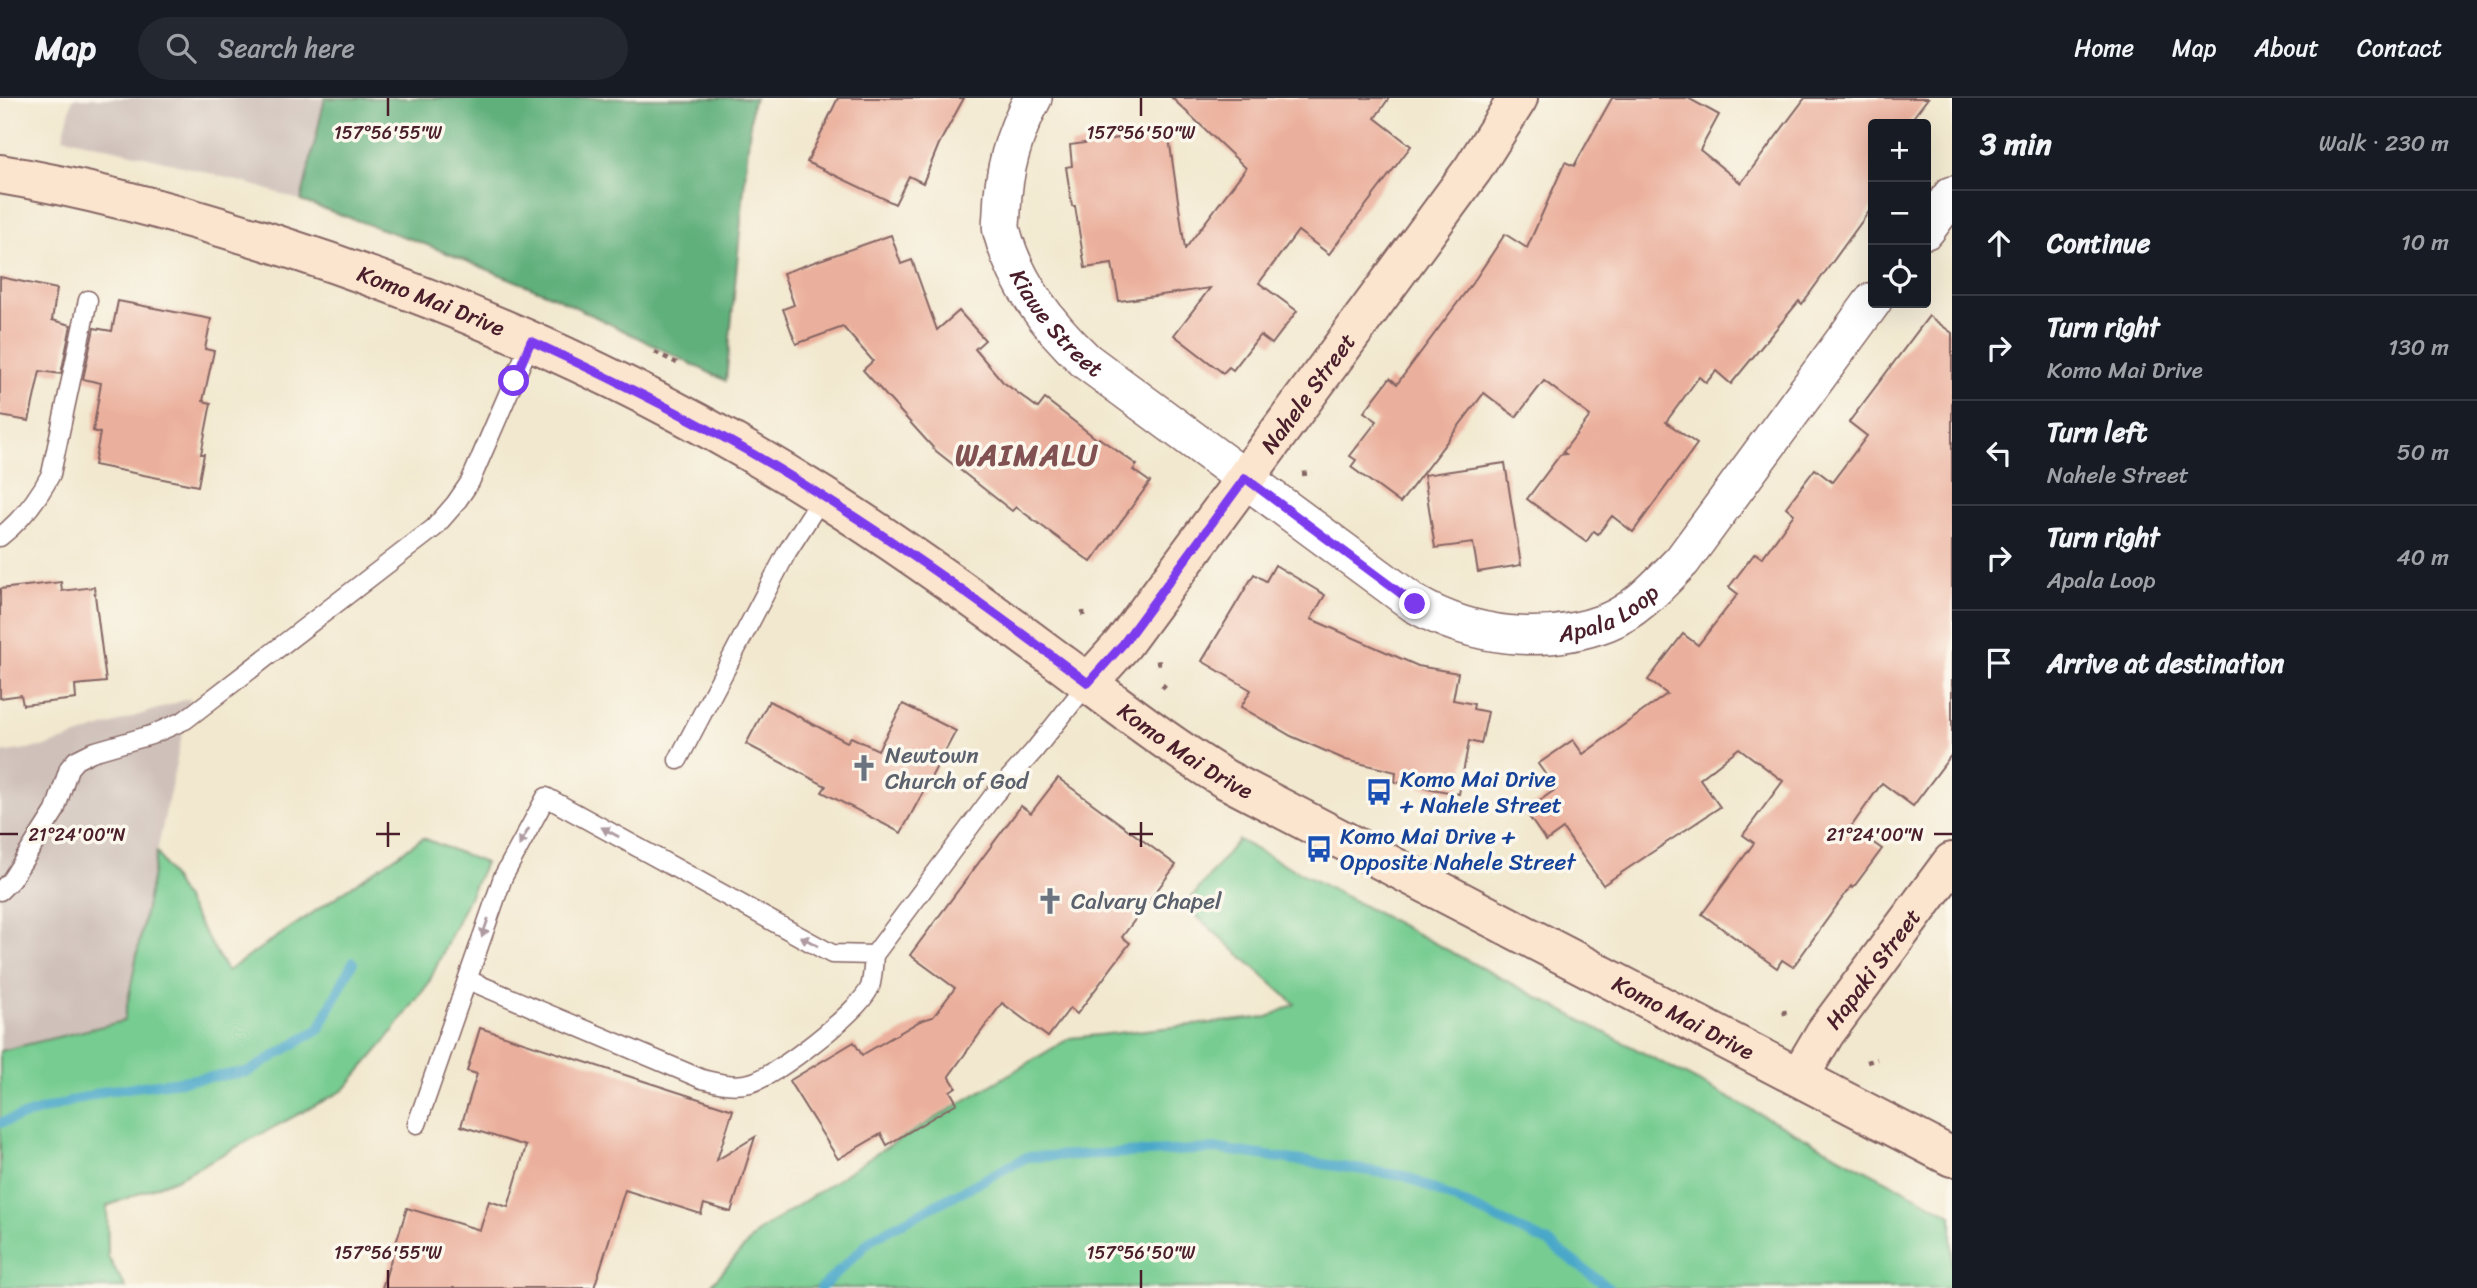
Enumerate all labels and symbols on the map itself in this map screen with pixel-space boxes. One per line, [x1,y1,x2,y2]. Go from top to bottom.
text: 157°56'55"W [334,117,443,149]
text: 157°56'50"W [1087,117,1196,149]
street label: Komo Mai Drive [351,253,512,348]
street label: Kiawe Street [998,261,1113,388]
street label: Nahele Street [1249,324,1366,462]
route start [498,365,529,396]
district label: WAIMALU [955,428,1099,482]
street label: Apala Loop [1555,573,1669,654]
route end [1399,588,1430,619]
street label: Komo Mai Drive [1109,691,1261,811]
place label: Newtown Church of God [885,735,1030,802]
church icon: Newtown Church of God [849,753,879,783]
place label: Komo Mai Drive + Nahele Street [1399,759,1562,826]
bus stop icon: Komo Mai Drive + Nahele Street [1364,777,1394,807]
place label: Komo Mai Drive + Opposite Nahele Street [1340,816,1577,883]
text: 21°24'00"N [29,819,126,851]
text: 21°24'00"N [1827,819,1924,851]
one-way arrow [600,826,620,838]
one-way arrow [519,828,531,848]
bus stop icon: Komo Mai Drive + Opposite Nahele Street [1304,834,1334,864]
place label: Calvary Chapel [1071,881,1222,922]
church icon: Calvary Chapel [1035,886,1065,916]
street label: Hapaki Street [1814,899,1932,1038]
one-way arrow [479,918,490,939]
one-way arrow [799,936,819,948]
street label: Komo Mai Drive [1605,963,1762,1071]
text: 157°56'55"W [334,1237,443,1269]
text: 157°56'50"W [1087,1237,1196,1269]

